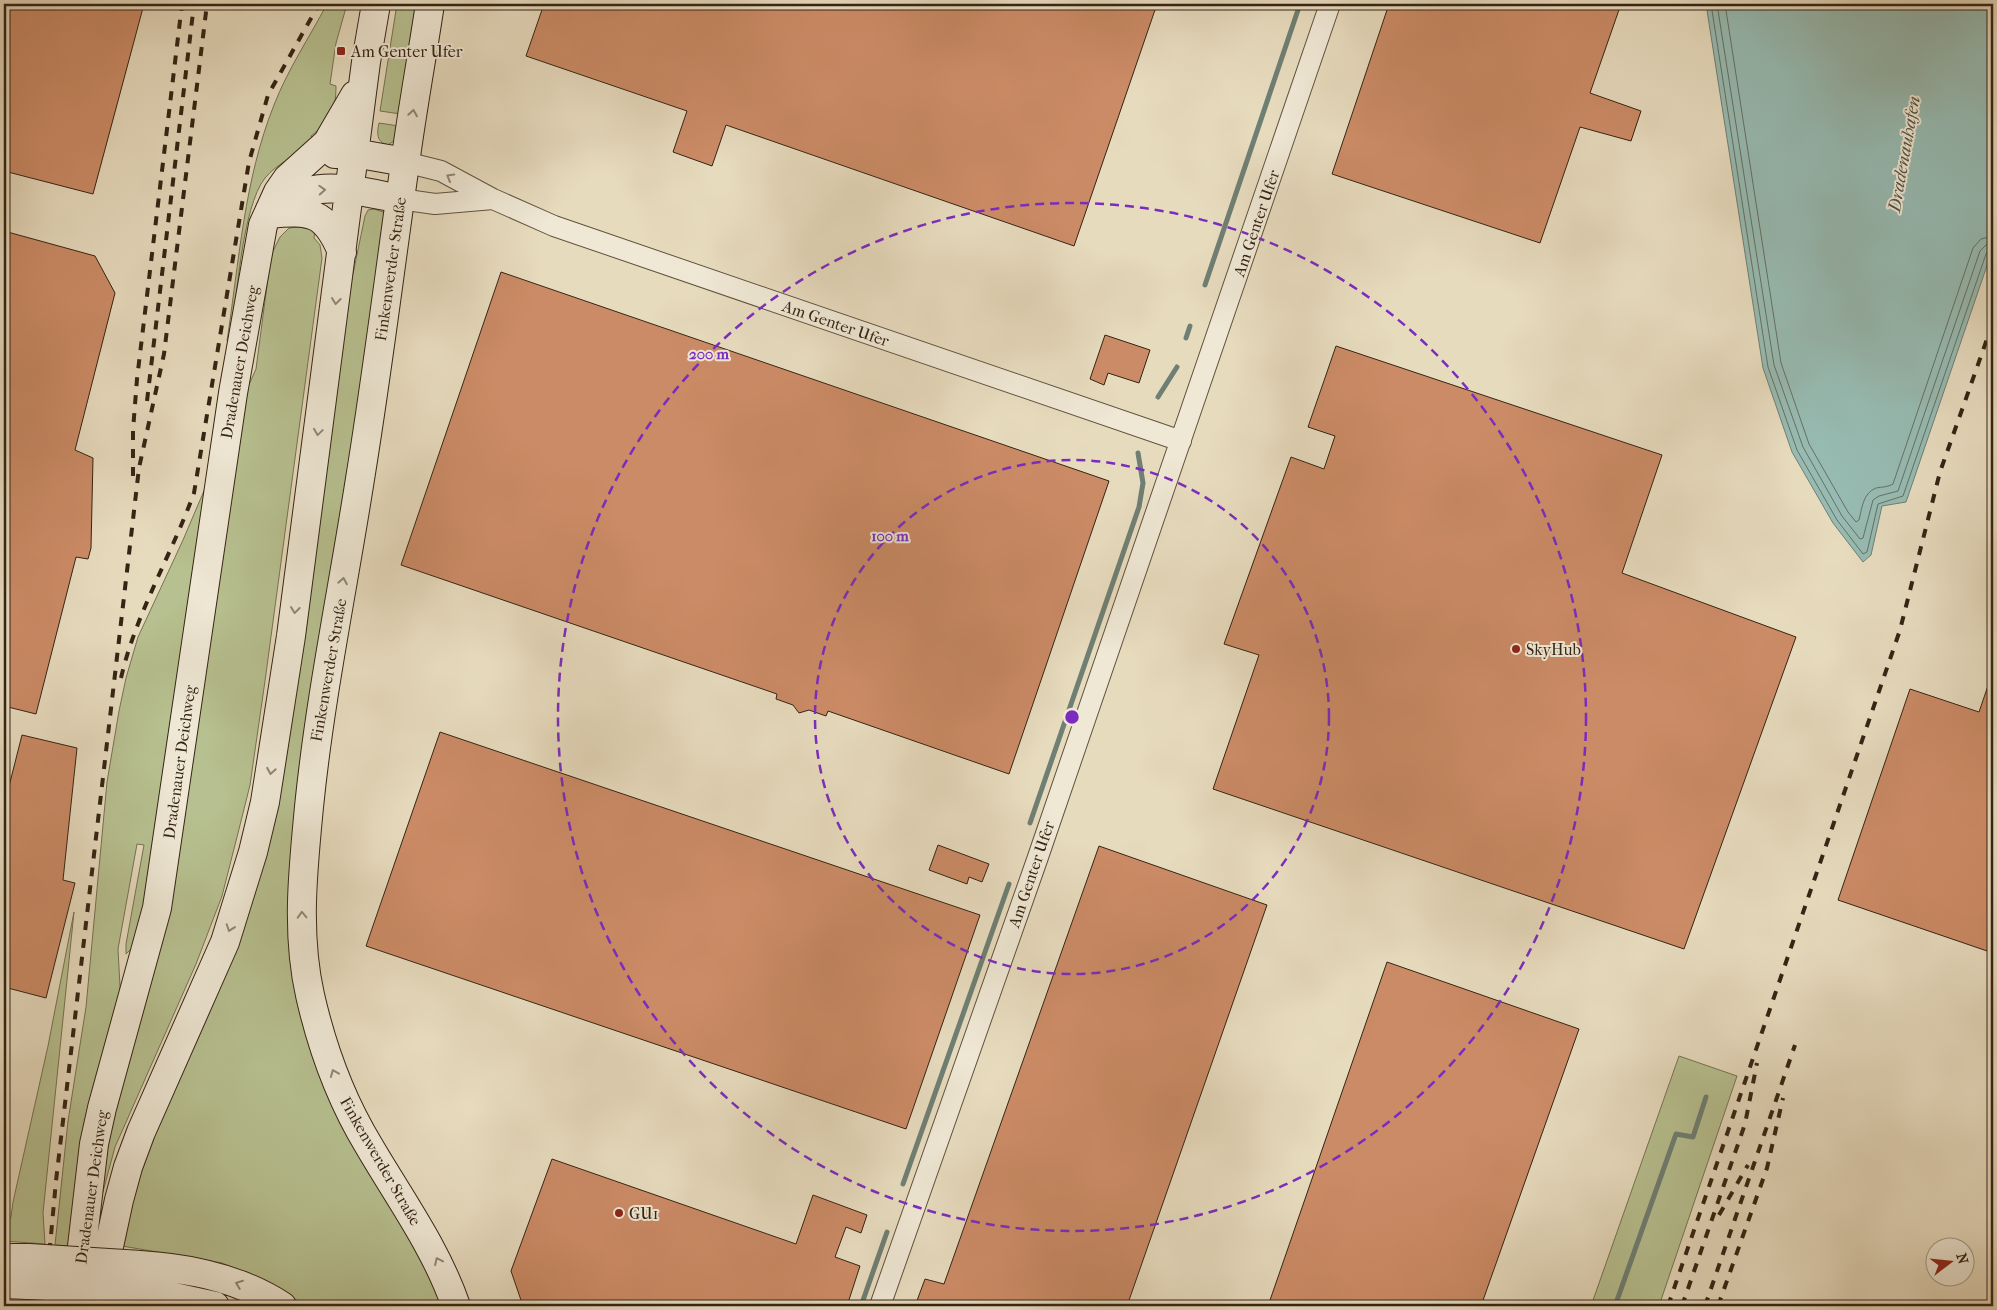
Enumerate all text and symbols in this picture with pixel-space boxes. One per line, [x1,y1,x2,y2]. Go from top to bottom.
place label: Am Genter Ufer [350,42,463,61]
marker: Am Genter Ufer [335,45,347,57]
water label: Dradenauhafen [1884,95,1925,215]
one-way arrow [407,109,417,118]
street label: Am Genter Ufer [1229,167,1284,280]
one-way arrow [447,174,456,184]
one-way arrow [319,184,327,195]
street label: Finkenwerder Straße [371,196,410,342]
street label: Dradenauer Deichweg [217,284,262,440]
street label: Am Genter Ufer [779,296,892,351]
one-way arrow [331,297,342,305]
text: 200 m [689,345,729,363]
one-way arrow [313,428,324,436]
text: 100 m [871,527,909,545]
one-way arrow [338,576,348,585]
street label: Finkenwerder Straße [307,597,350,743]
one-way arrow [290,606,300,615]
place label: SkyHub [1526,640,1581,659]
marker: SkyHub [1510,643,1522,655]
street label: Dradenauer Deichweg [159,683,200,840]
centre of rings [1063,708,1081,726]
one-way arrow [266,767,277,775]
street label: Am Genter Ufer [1004,818,1059,931]
one-way arrow [296,911,307,919]
one-way arrow [225,923,235,932]
one-way arrow [329,1069,340,1078]
street label: Finkenwerder Straße [336,1094,425,1229]
street label: Dradenauer Deichweg [71,1108,112,1265]
place label: GU1 [629,1204,658,1223]
marker: GU1 [613,1207,625,1219]
north arrow [1924,1238,1974,1288]
text: N [1952,1251,1972,1266]
one-way arrow [433,1257,444,1266]
one-way arrow [235,1280,244,1290]

